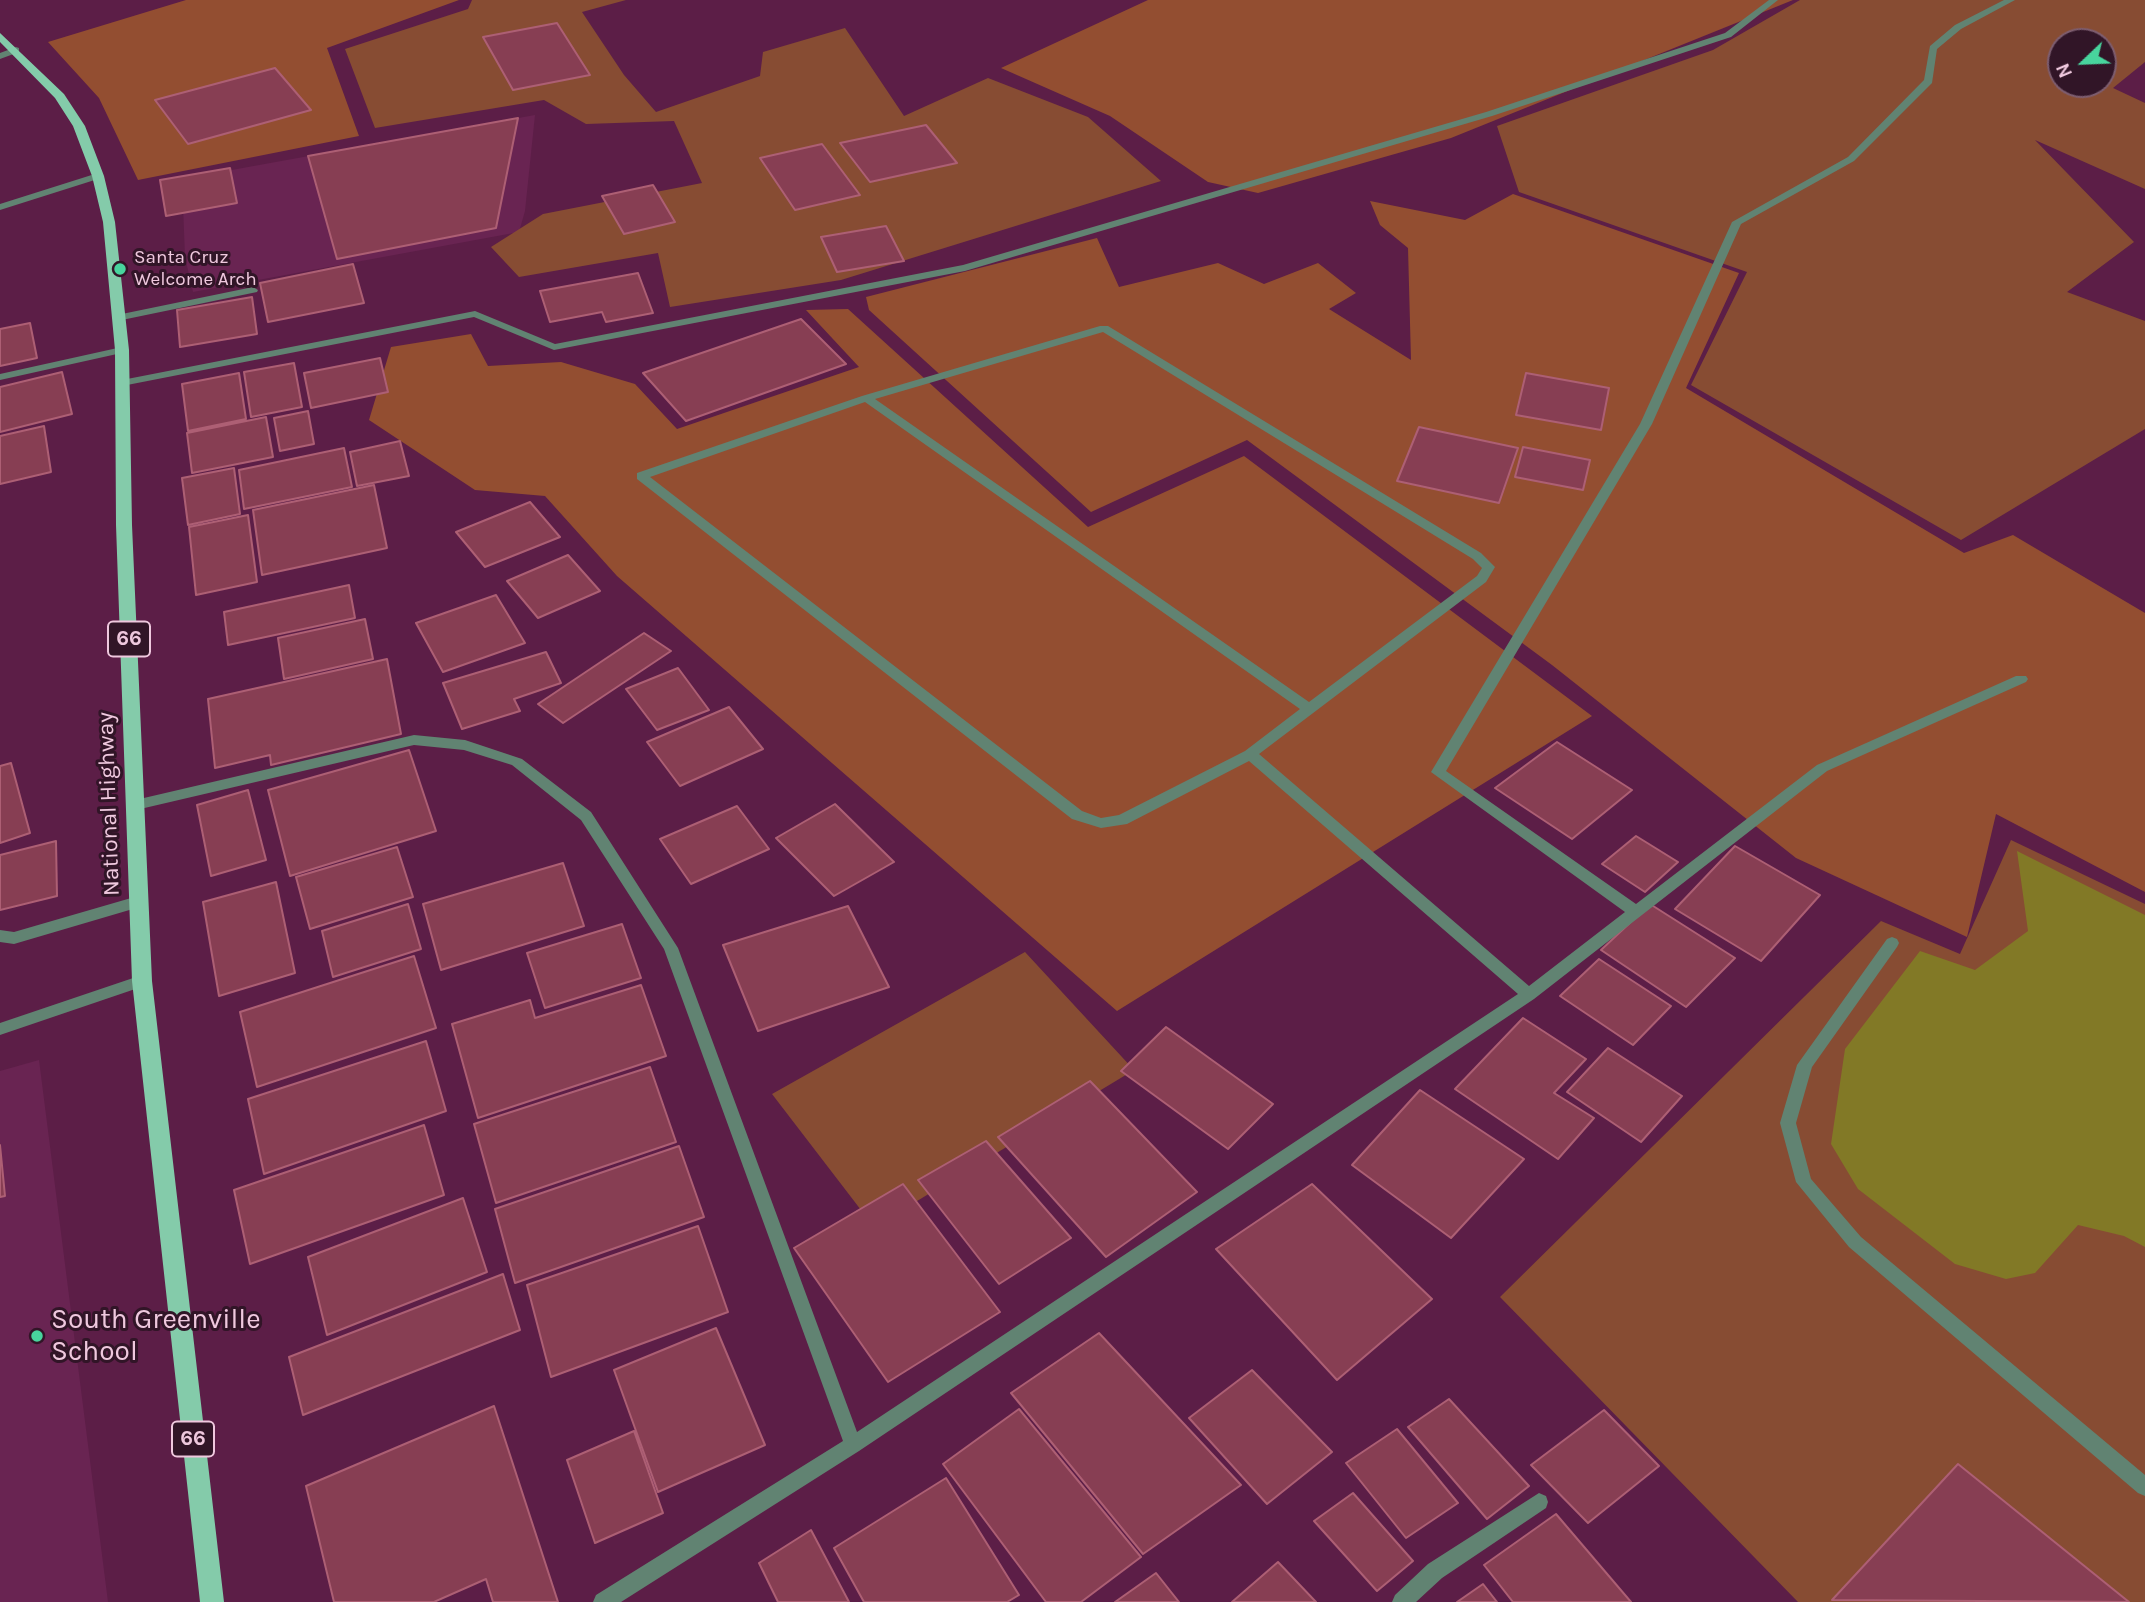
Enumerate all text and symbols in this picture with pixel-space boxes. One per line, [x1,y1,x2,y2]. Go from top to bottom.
north arrow [2047,28,2117,98]
text: N [2052,60,2077,81]
place label: Santa Cruz Welcome Arch [134,247,257,291]
marker: Santa Cruz Welcome Arch [112,261,128,277]
road number: 66 [108,622,150,656]
street label: National Highway [92,712,126,896]
place label: South Greenville School [51,1303,261,1369]
marker: South Greenville School [29,1328,45,1344]
road number: 66 [172,1422,214,1456]

